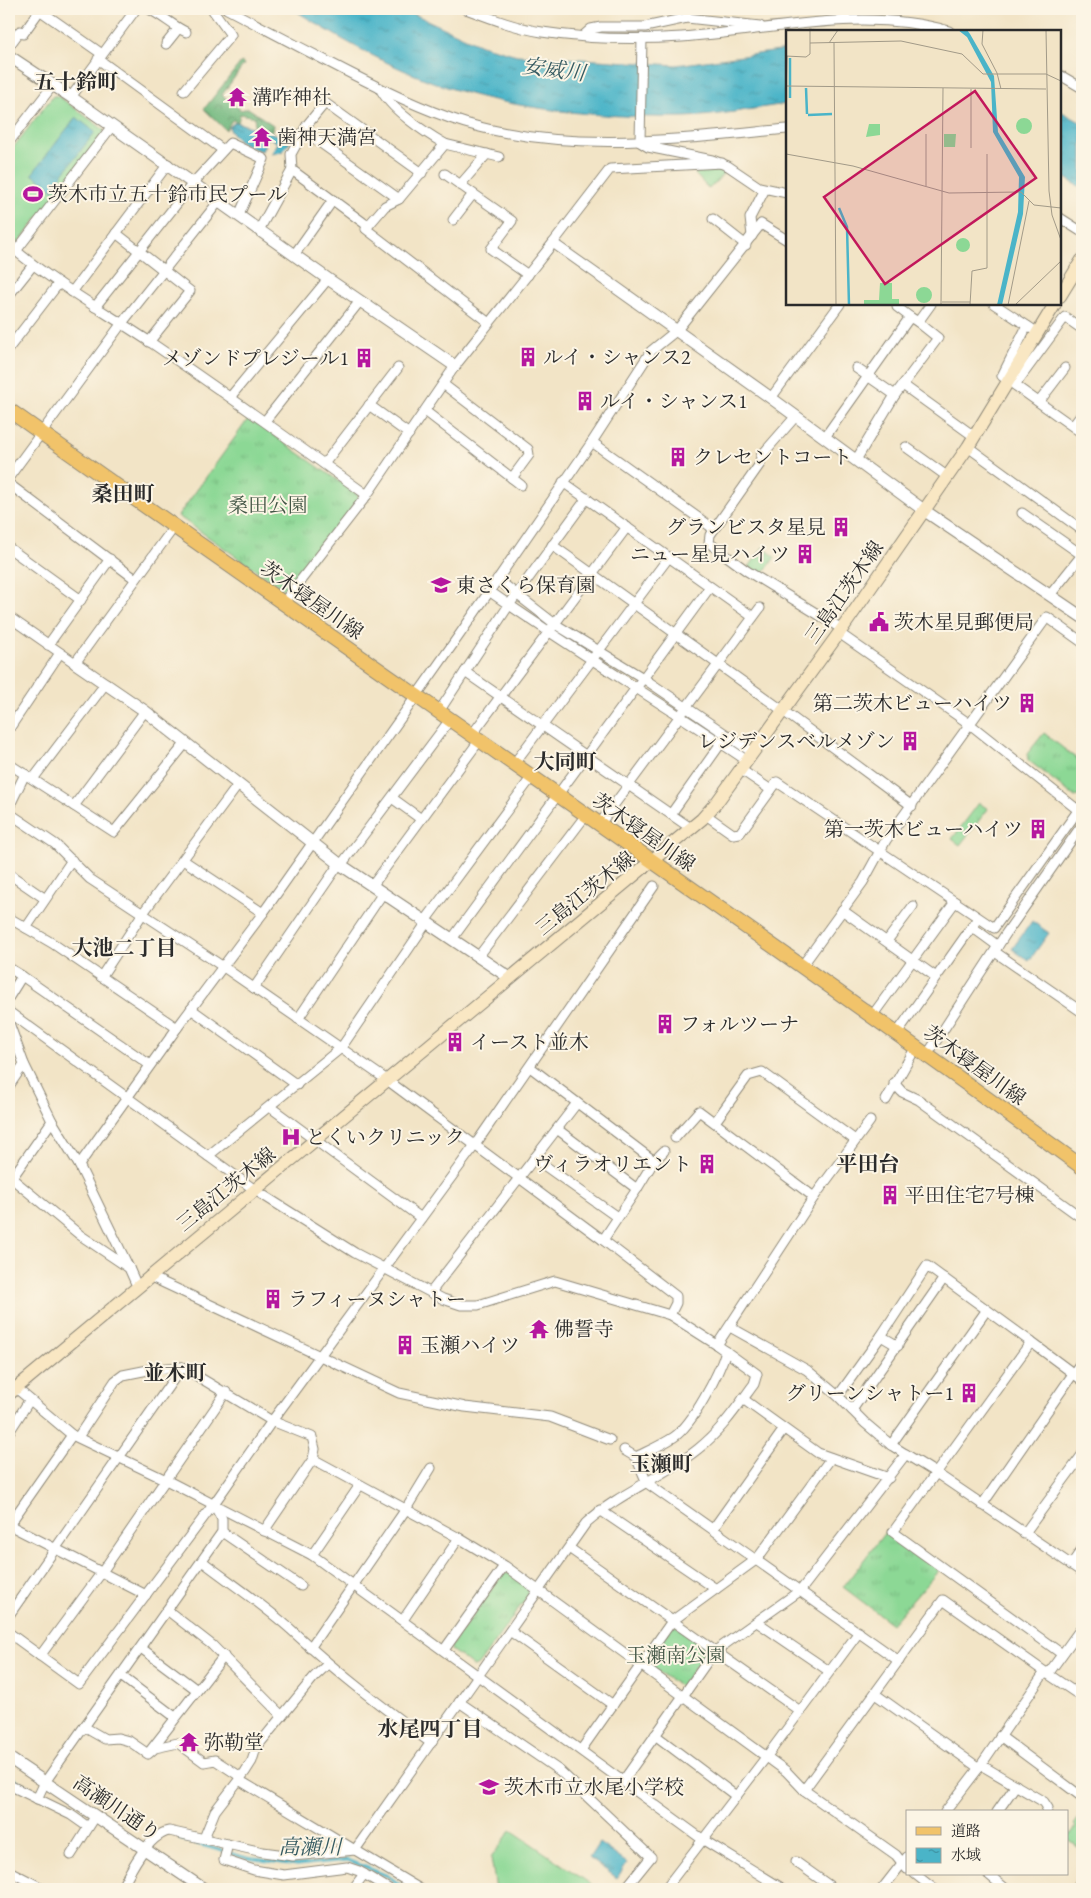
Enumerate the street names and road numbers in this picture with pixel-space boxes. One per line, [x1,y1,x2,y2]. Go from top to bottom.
street label: 三島江茨木線 [799,535,889,649]
street label: 茨木寝屋川線 [255,555,369,645]
street label: 茨木寝屋川線 [587,787,701,877]
street label: 三島江茨木線 [530,845,640,941]
street label: 茨木寝屋川線 [919,1019,1031,1111]
street label: 三島江茨木線 [171,1141,281,1237]
street label: 高瀬川通り [68,1769,166,1847]

